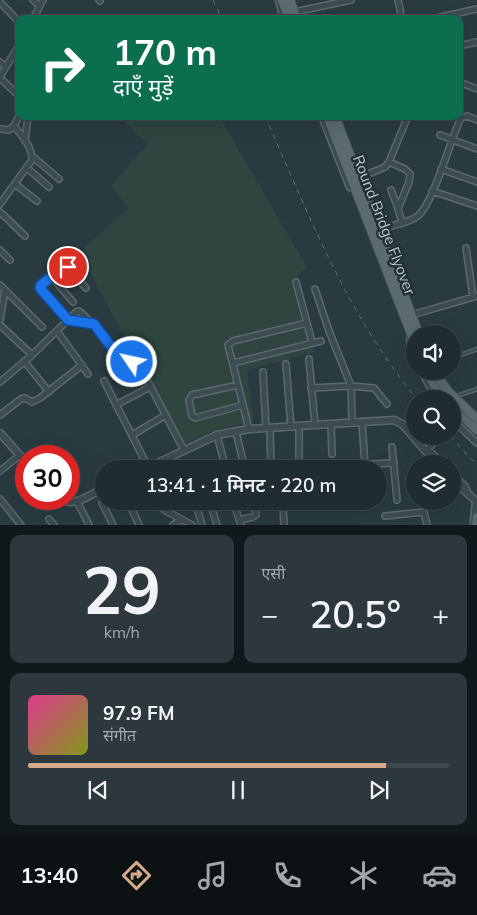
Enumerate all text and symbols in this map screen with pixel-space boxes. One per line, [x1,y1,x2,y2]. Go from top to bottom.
text: 170 m [113,30,217,74]
icon: right [30,35,95,100]
text: दाएँ मुड़ें [113,73,173,101]
street label: Round Bridge Flyover [349,152,420,298]
pin [47,246,89,288]
icon: arrive [54,253,82,281]
map controls [406,325,461,510]
button: sound [406,325,461,380]
position arrow [105,335,157,387]
button: search [406,390,461,445]
speed limit sign: 30 [15,445,80,510]
button: layers [406,455,461,510]
text: 13:41 · 1 मिनट · 220 m [146,473,336,497]
text: 29 [83,549,161,630]
text: एसी [262,563,285,583]
text: 20.5° [309,590,401,638]
text: − [262,597,278,632]
text: + [432,597,449,632]
text: km/h [104,622,140,642]
text: 97.9 FM [103,701,175,725]
text: संगीत [103,725,136,745]
icon: previous [84,776,112,804]
icon: pause [224,776,252,804]
icon: next [365,776,393,804]
icon: directions [119,858,154,893]
icon: music [195,858,230,893]
icon: phone [270,858,305,893]
icon: climate [346,858,381,893]
icon: car [422,858,457,893]
text: 13:40 [20,861,79,889]

